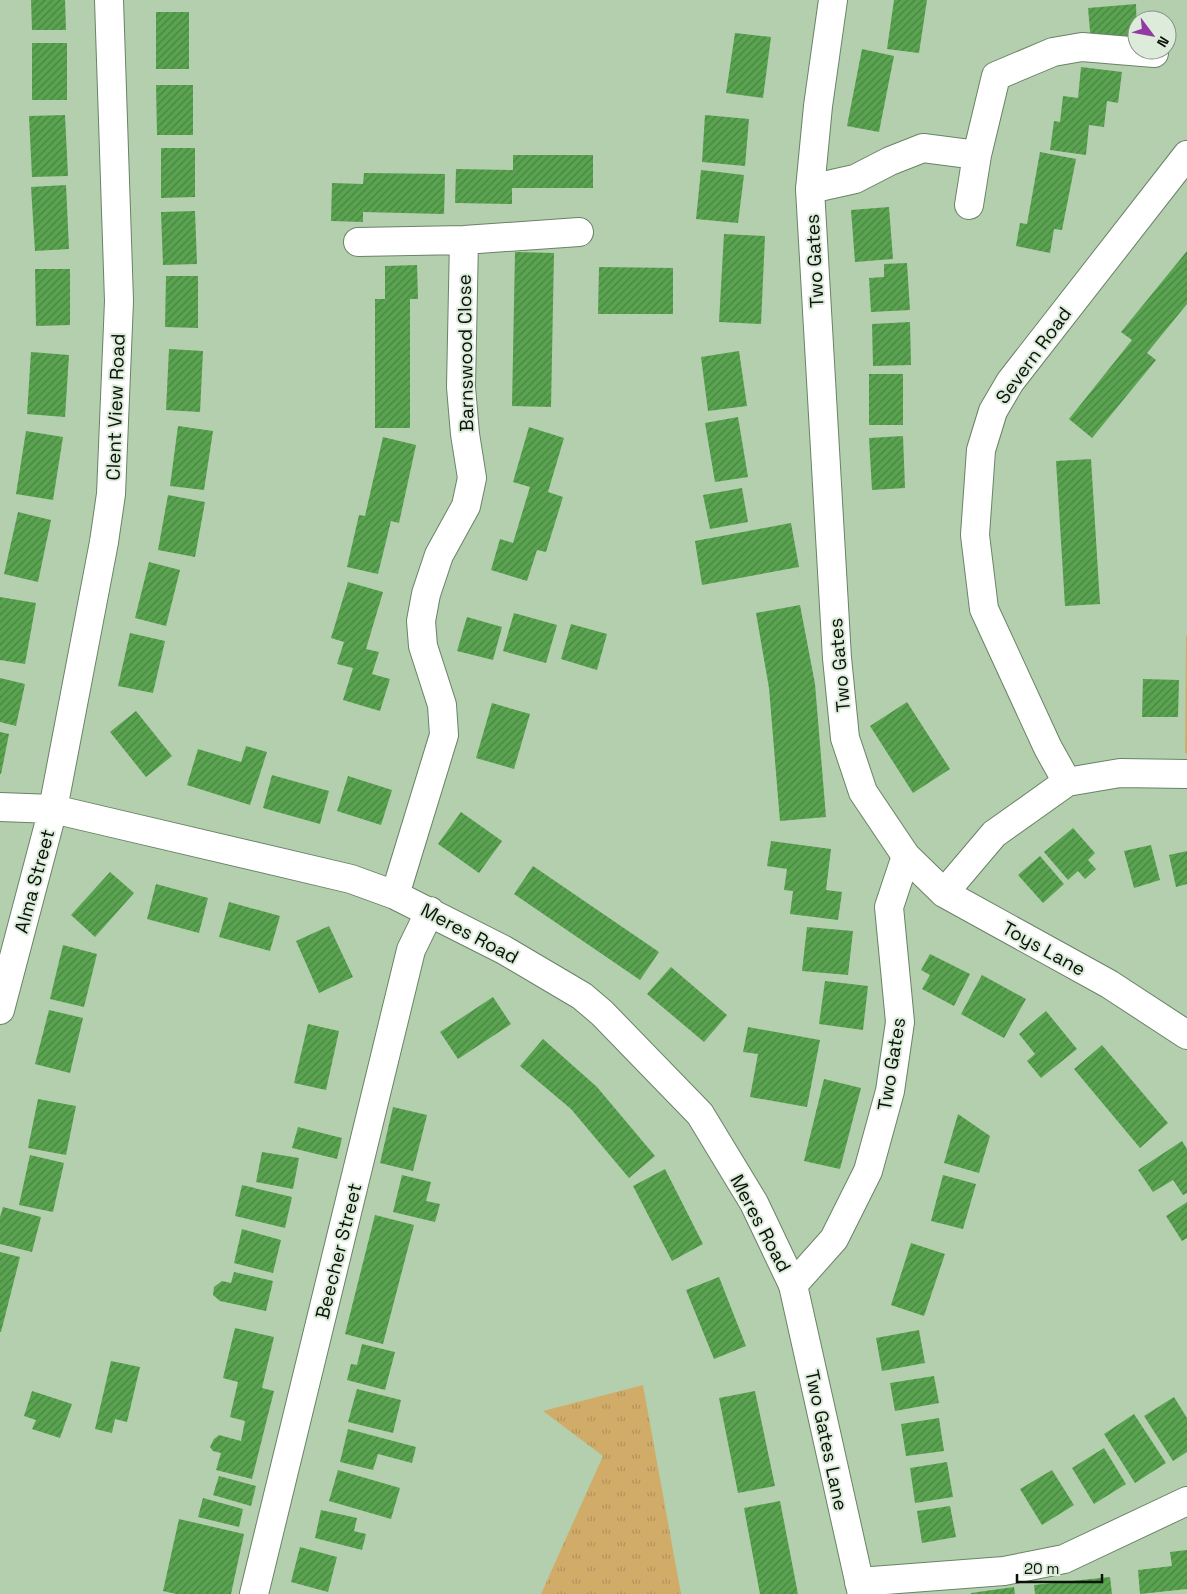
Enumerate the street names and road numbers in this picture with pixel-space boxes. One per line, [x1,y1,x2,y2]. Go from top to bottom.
street label: Two Gates [800,213,829,309]
street label: Barnswood Close [452,274,479,432]
street label: Severn Road [990,302,1077,409]
street label: Clent View Road [100,333,131,481]
street label: Two Gates [823,617,856,713]
street label: Alma Street [9,826,60,936]
street label: Meres Road [417,897,523,970]
street label: Toys Lane [998,915,1090,982]
street label: Two Gates [872,1016,911,1112]
street label: Meres Road [724,1170,797,1276]
street label: Beecher Street [309,1180,367,1322]
street label: Two Gates Lane [799,1368,854,1513]

